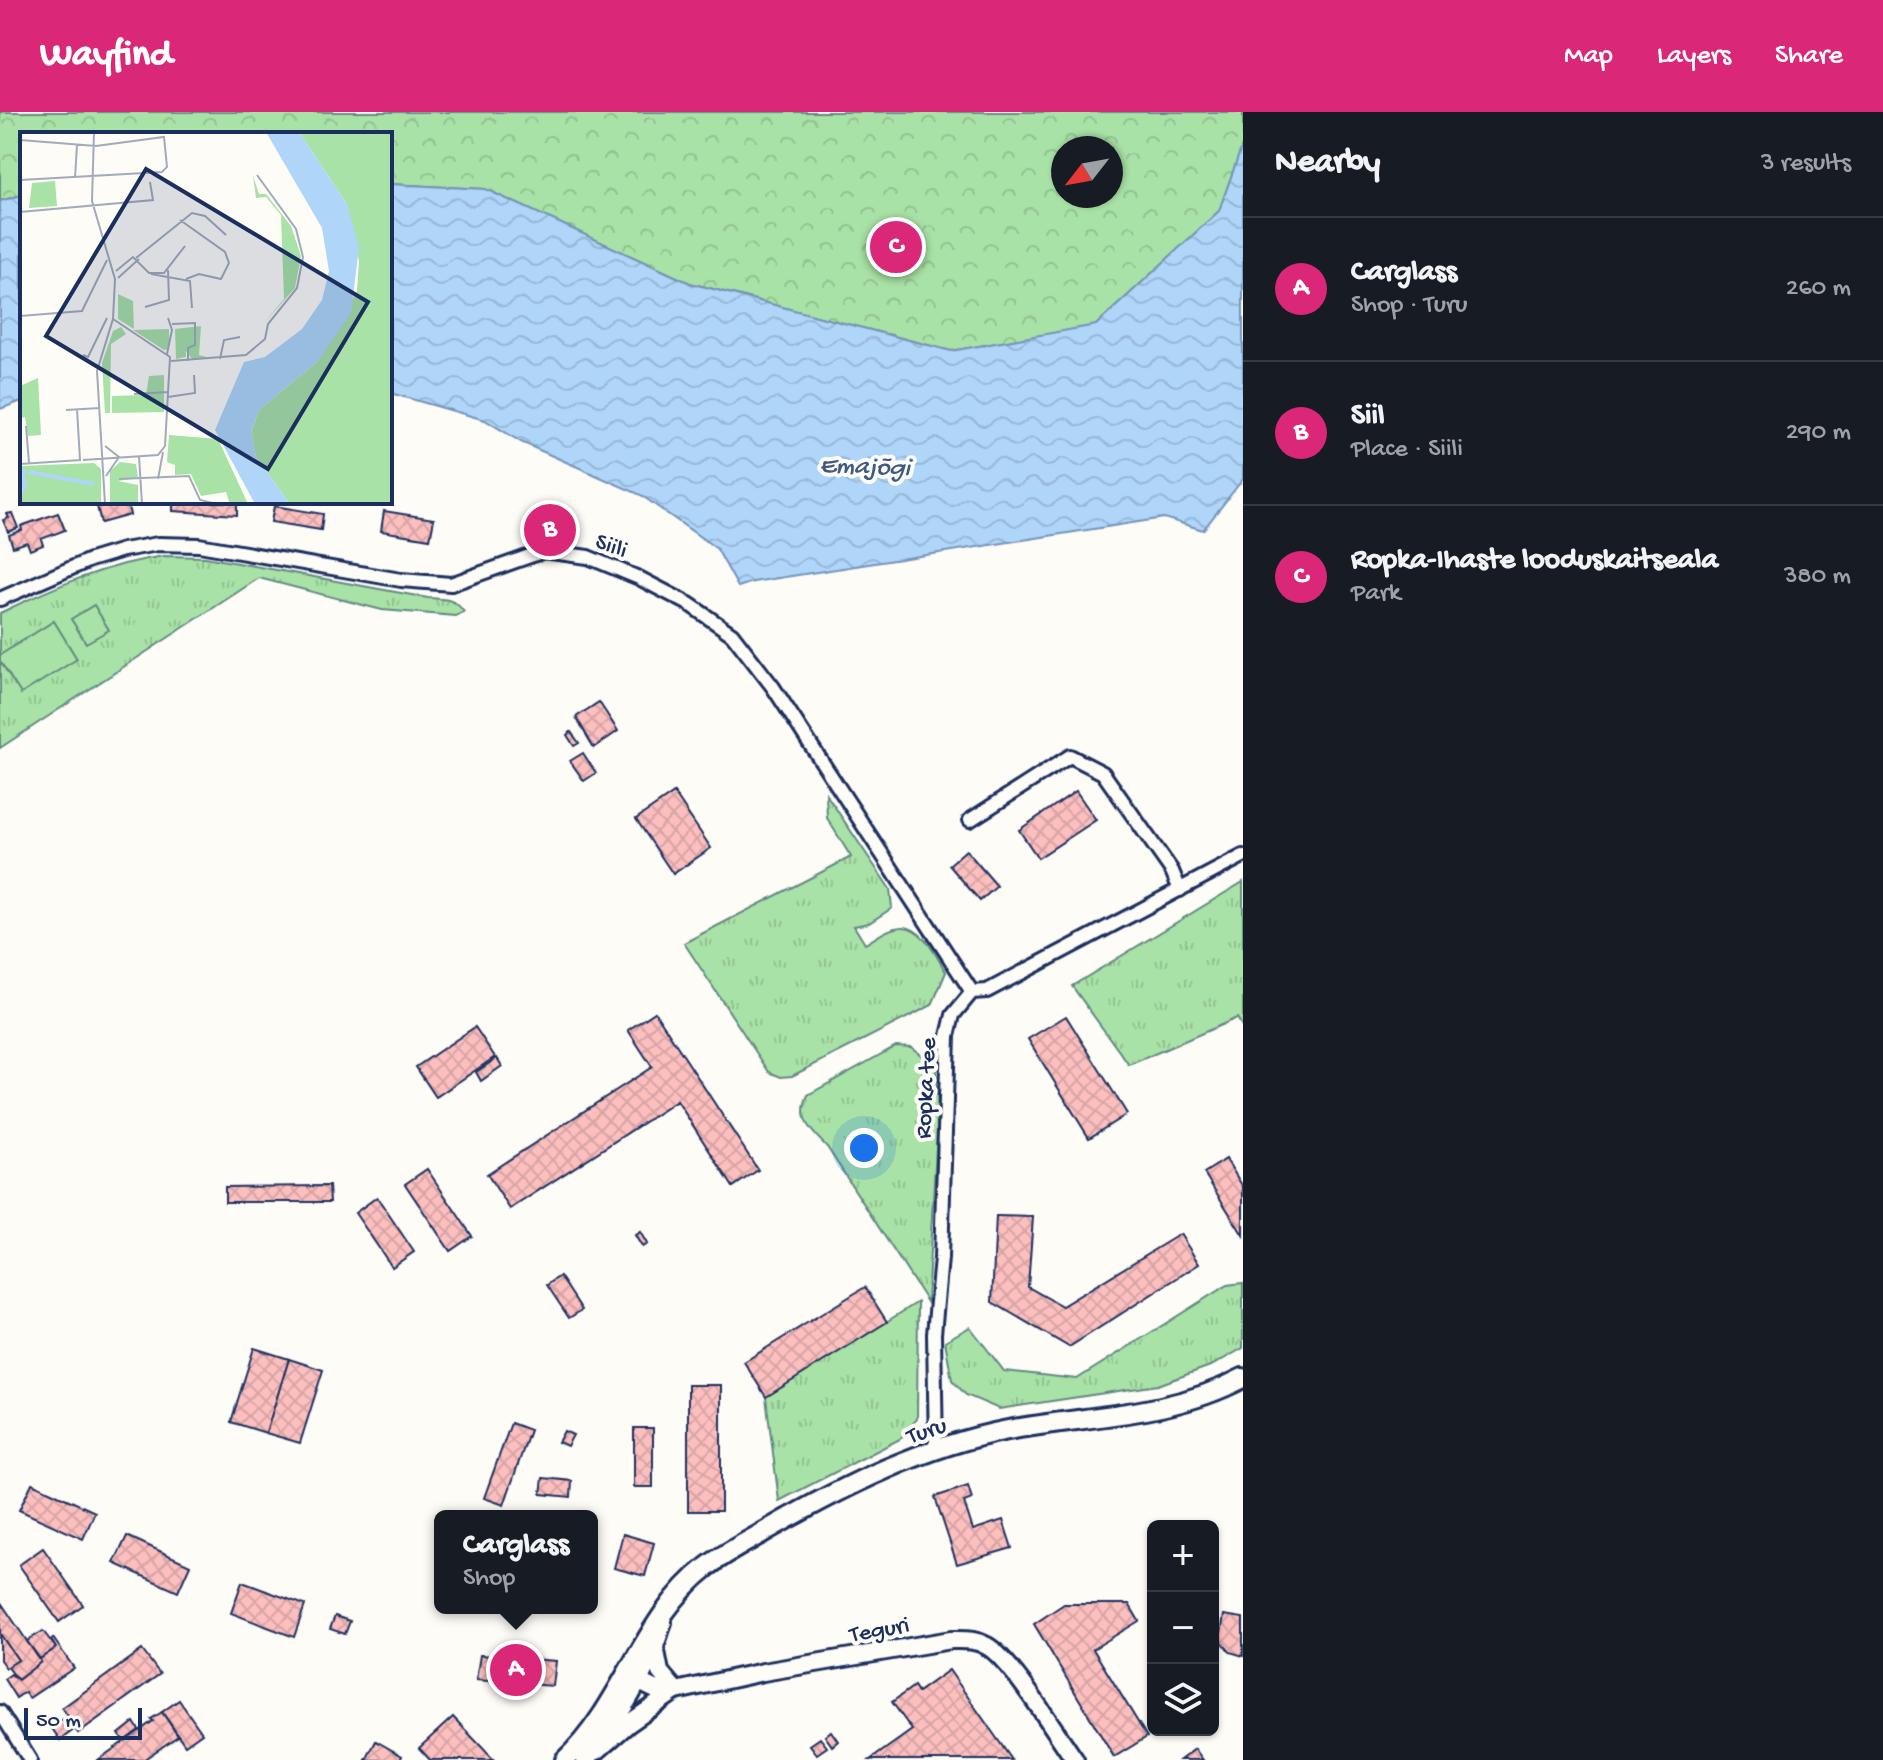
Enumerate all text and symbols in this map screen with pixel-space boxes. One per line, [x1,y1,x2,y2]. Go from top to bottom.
text: Wayfind [40,34,172,78]
text: Map [1564,40,1613,73]
text: Layers [1657,40,1731,73]
text: Share [1775,40,1843,73]
inset map [20,132,392,504]
north arrow [1051,136,1123,208]
text: Nearby [1275,144,1380,184]
text: 3 results [1761,149,1851,180]
pin: C [870,217,922,277]
text: Carglass [1351,256,1457,291]
text: A [1293,274,1309,305]
text: 260 m [1786,274,1851,305]
text: Shop · Turu [1351,291,1467,322]
text: Siil [1351,400,1385,435]
text: B [1294,418,1308,449]
text: 290 m [1786,418,1851,449]
text: Place · Siili [1351,435,1463,466]
water label: Emajõgi [819,451,914,486]
pin: B [524,500,576,560]
street label: Siili [591,528,631,566]
text: Ropka-Ihaste looduskaitseala [1351,544,1718,579]
text: C [1294,562,1308,593]
text: 380 m [1784,562,1851,593]
text: Park [1351,579,1401,610]
street label: Ropka tee [910,1036,945,1139]
your location [844,1128,884,1168]
street label: Turu [901,1412,951,1453]
popup [434,1510,598,1614]
map controls [1147,1520,1219,1736]
button: + [1147,1520,1219,1592]
text: Carglass [463,1529,569,1564]
text: Shop [463,1564,515,1595]
button: − [1147,1592,1219,1664]
street label: Teguri [845,1612,912,1651]
pin: A [490,1640,542,1700]
button: layers [1147,1664,1219,1736]
scale bar [24,1704,142,1740]
text: 50 m [36,1709,81,1735]

